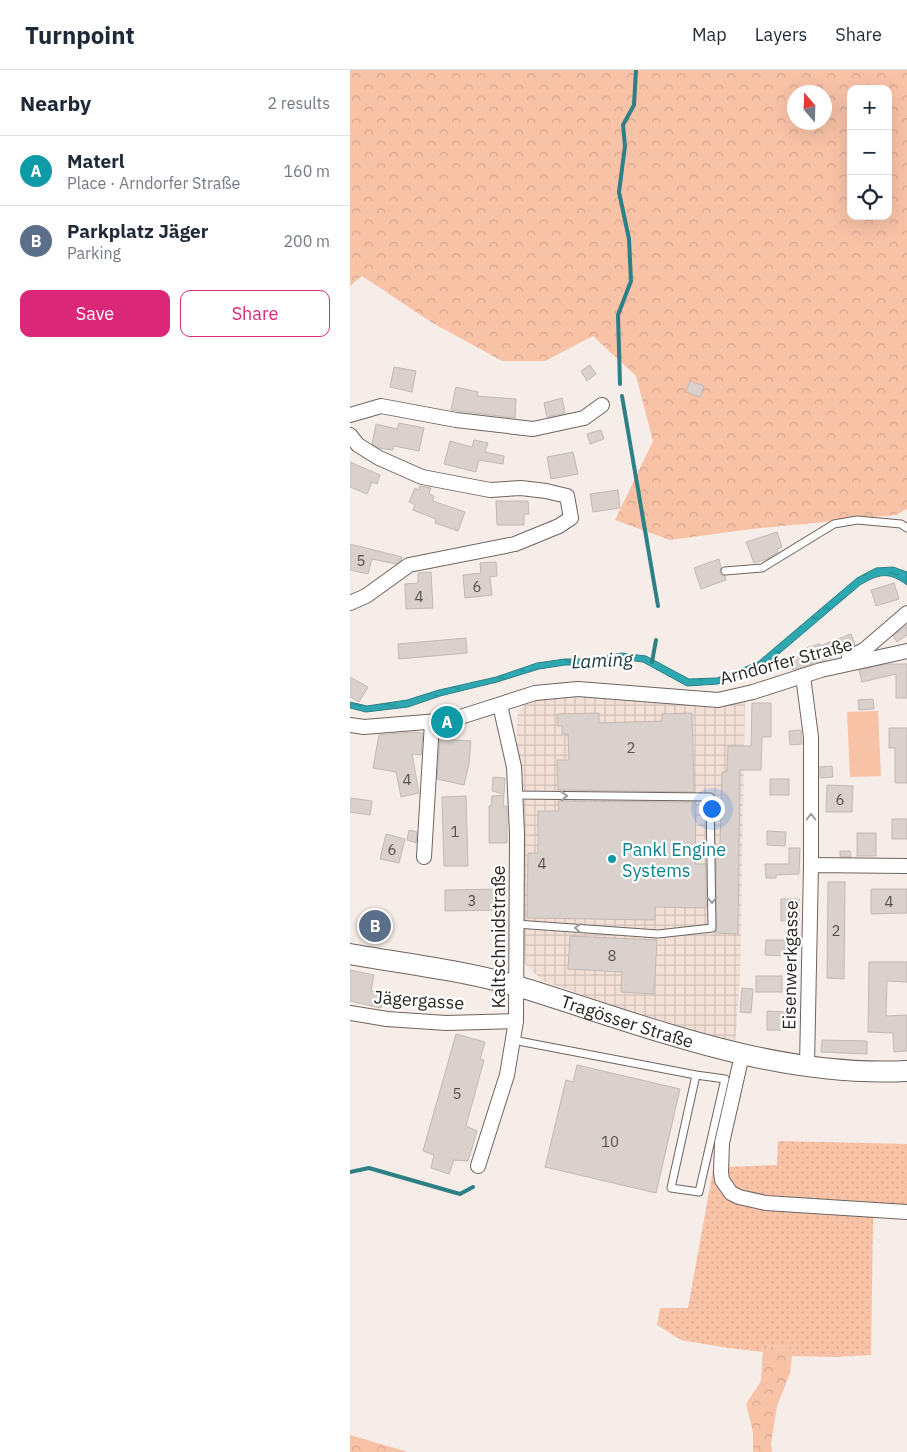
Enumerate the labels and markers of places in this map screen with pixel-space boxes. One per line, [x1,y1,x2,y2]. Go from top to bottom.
pin: A [431,703,463,741]
place label: Pankl Engine Systems [622,838,726,882]
marker: Pankl Engine Systems [606,853,618,865]
pin: B [359,907,391,945]

